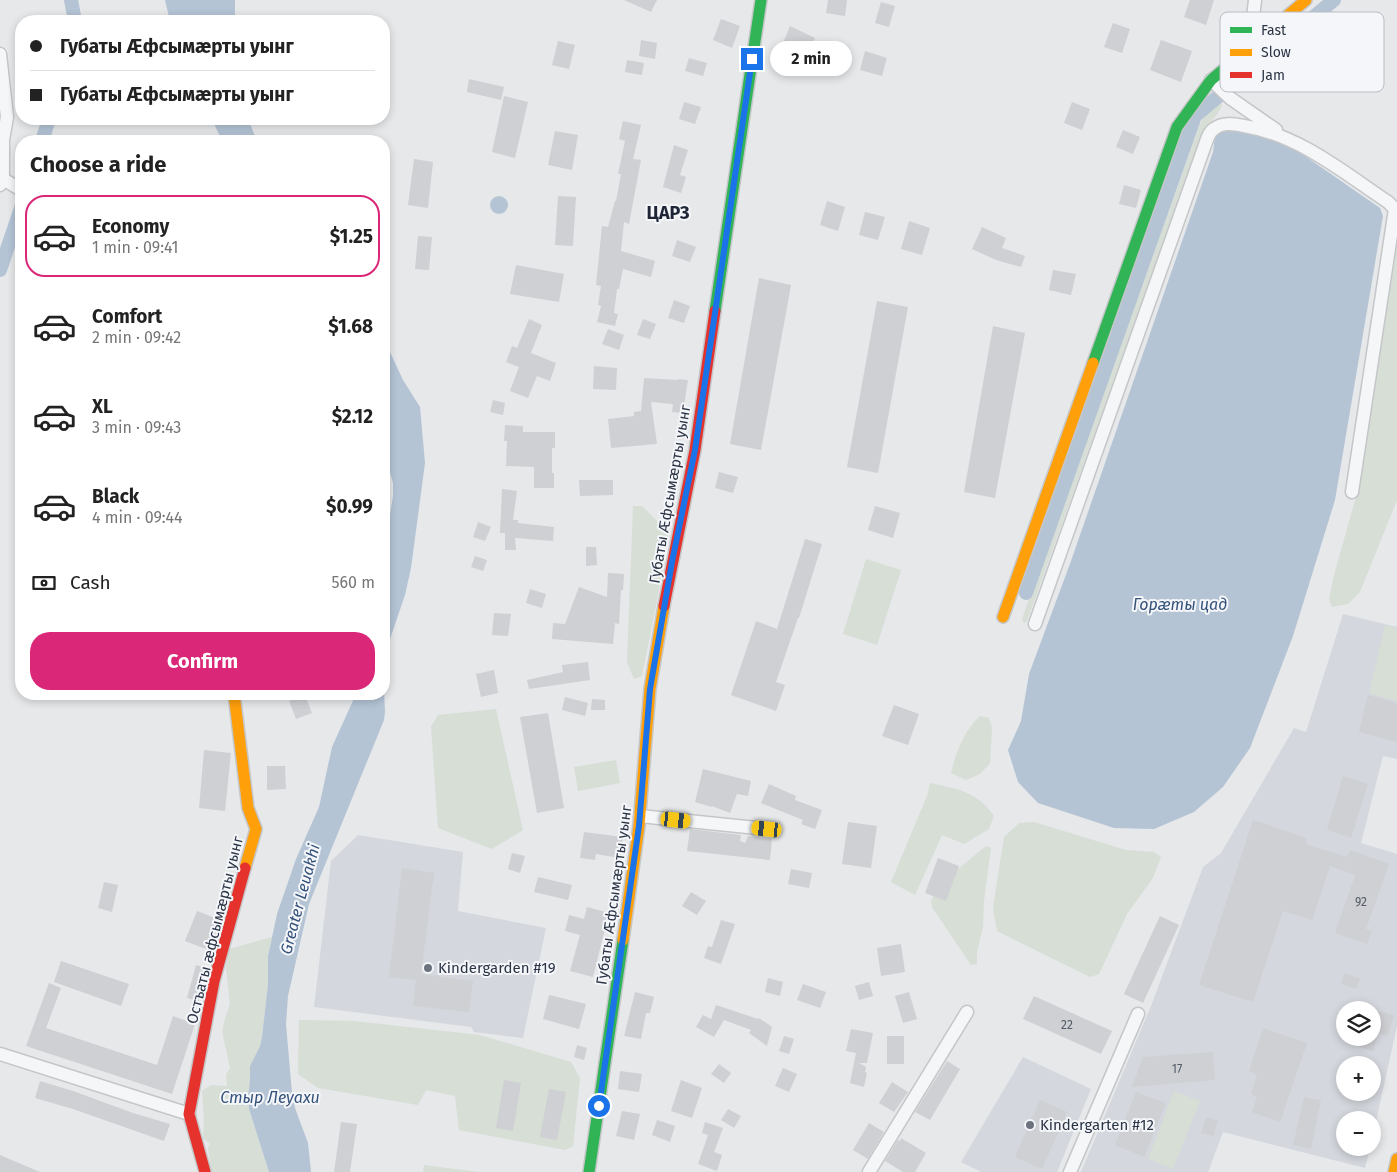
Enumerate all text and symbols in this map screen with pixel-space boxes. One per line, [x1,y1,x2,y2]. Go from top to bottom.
legend [1220,12,1384,92]
text: Fast [1261,22,1287,39]
text: Губаты Æфсымæрты уынг [60,35,294,58]
callout: 2 min [770,42,852,76]
text: Slow [1261,44,1291,61]
route end [741,48,763,70]
text: 2 min [791,49,831,68]
text: Jam [1261,67,1285,84]
text: Губаты Æфсымæрты уынг [60,83,294,106]
text: Choose a ride [30,151,166,178]
district label: ЦАРЗ [647,202,690,224]
icon: car [32,214,77,259]
text: Economy [92,215,169,238]
text: $1.25 [330,225,373,248]
text: 1 min · 09:41 [92,238,179,257]
icon: car [32,304,77,349]
text: Comfort [92,305,162,328]
text: $1.68 [328,315,373,338]
text: 2 min · 09:42 [92,328,181,347]
icon: car [32,394,77,439]
text: XL [92,395,113,418]
street label: Губаты Æфсымæрты уынг [645,403,695,585]
text: $2.12 [332,405,373,428]
text: 3 min · 09:43 [92,418,181,437]
icon: car [32,484,77,529]
text: Black [92,485,139,508]
text: $0.99 [326,495,373,518]
text: 4 min · 09:44 [92,508,183,527]
icon: cash [30,569,58,597]
text: Cash [70,571,111,594]
text: 560 m [332,573,375,592]
water label: Горӕты цад [1133,595,1227,614]
button: Confirm [30,632,375,690]
street label: Губаты Æфсымæрты уынг [592,803,636,986]
car [660,811,691,829]
car [751,820,782,838]
street label: Остъаты æфсымæрты уынг [183,834,247,1026]
water label: Greater Leuakhi [276,841,324,956]
house number: 92 [1355,895,1367,909]
place label: Kindergarden #19 [438,959,556,977]
marker: Kindergarden #19 [422,962,434,974]
map controls [1336,1001,1381,1156]
button: layers [1336,1001,1381,1046]
house number: 22 [1061,1018,1073,1032]
button: + [1336,1056,1381,1101]
house number: 17 [1172,1062,1182,1076]
water label: Стыр Леуахи [220,1088,320,1107]
route start [588,1095,610,1117]
button: − [1336,1111,1381,1156]
place label: Kindergarten #12 [1040,1116,1154,1134]
marker: Kindergarten #12 [1024,1119,1036,1131]

